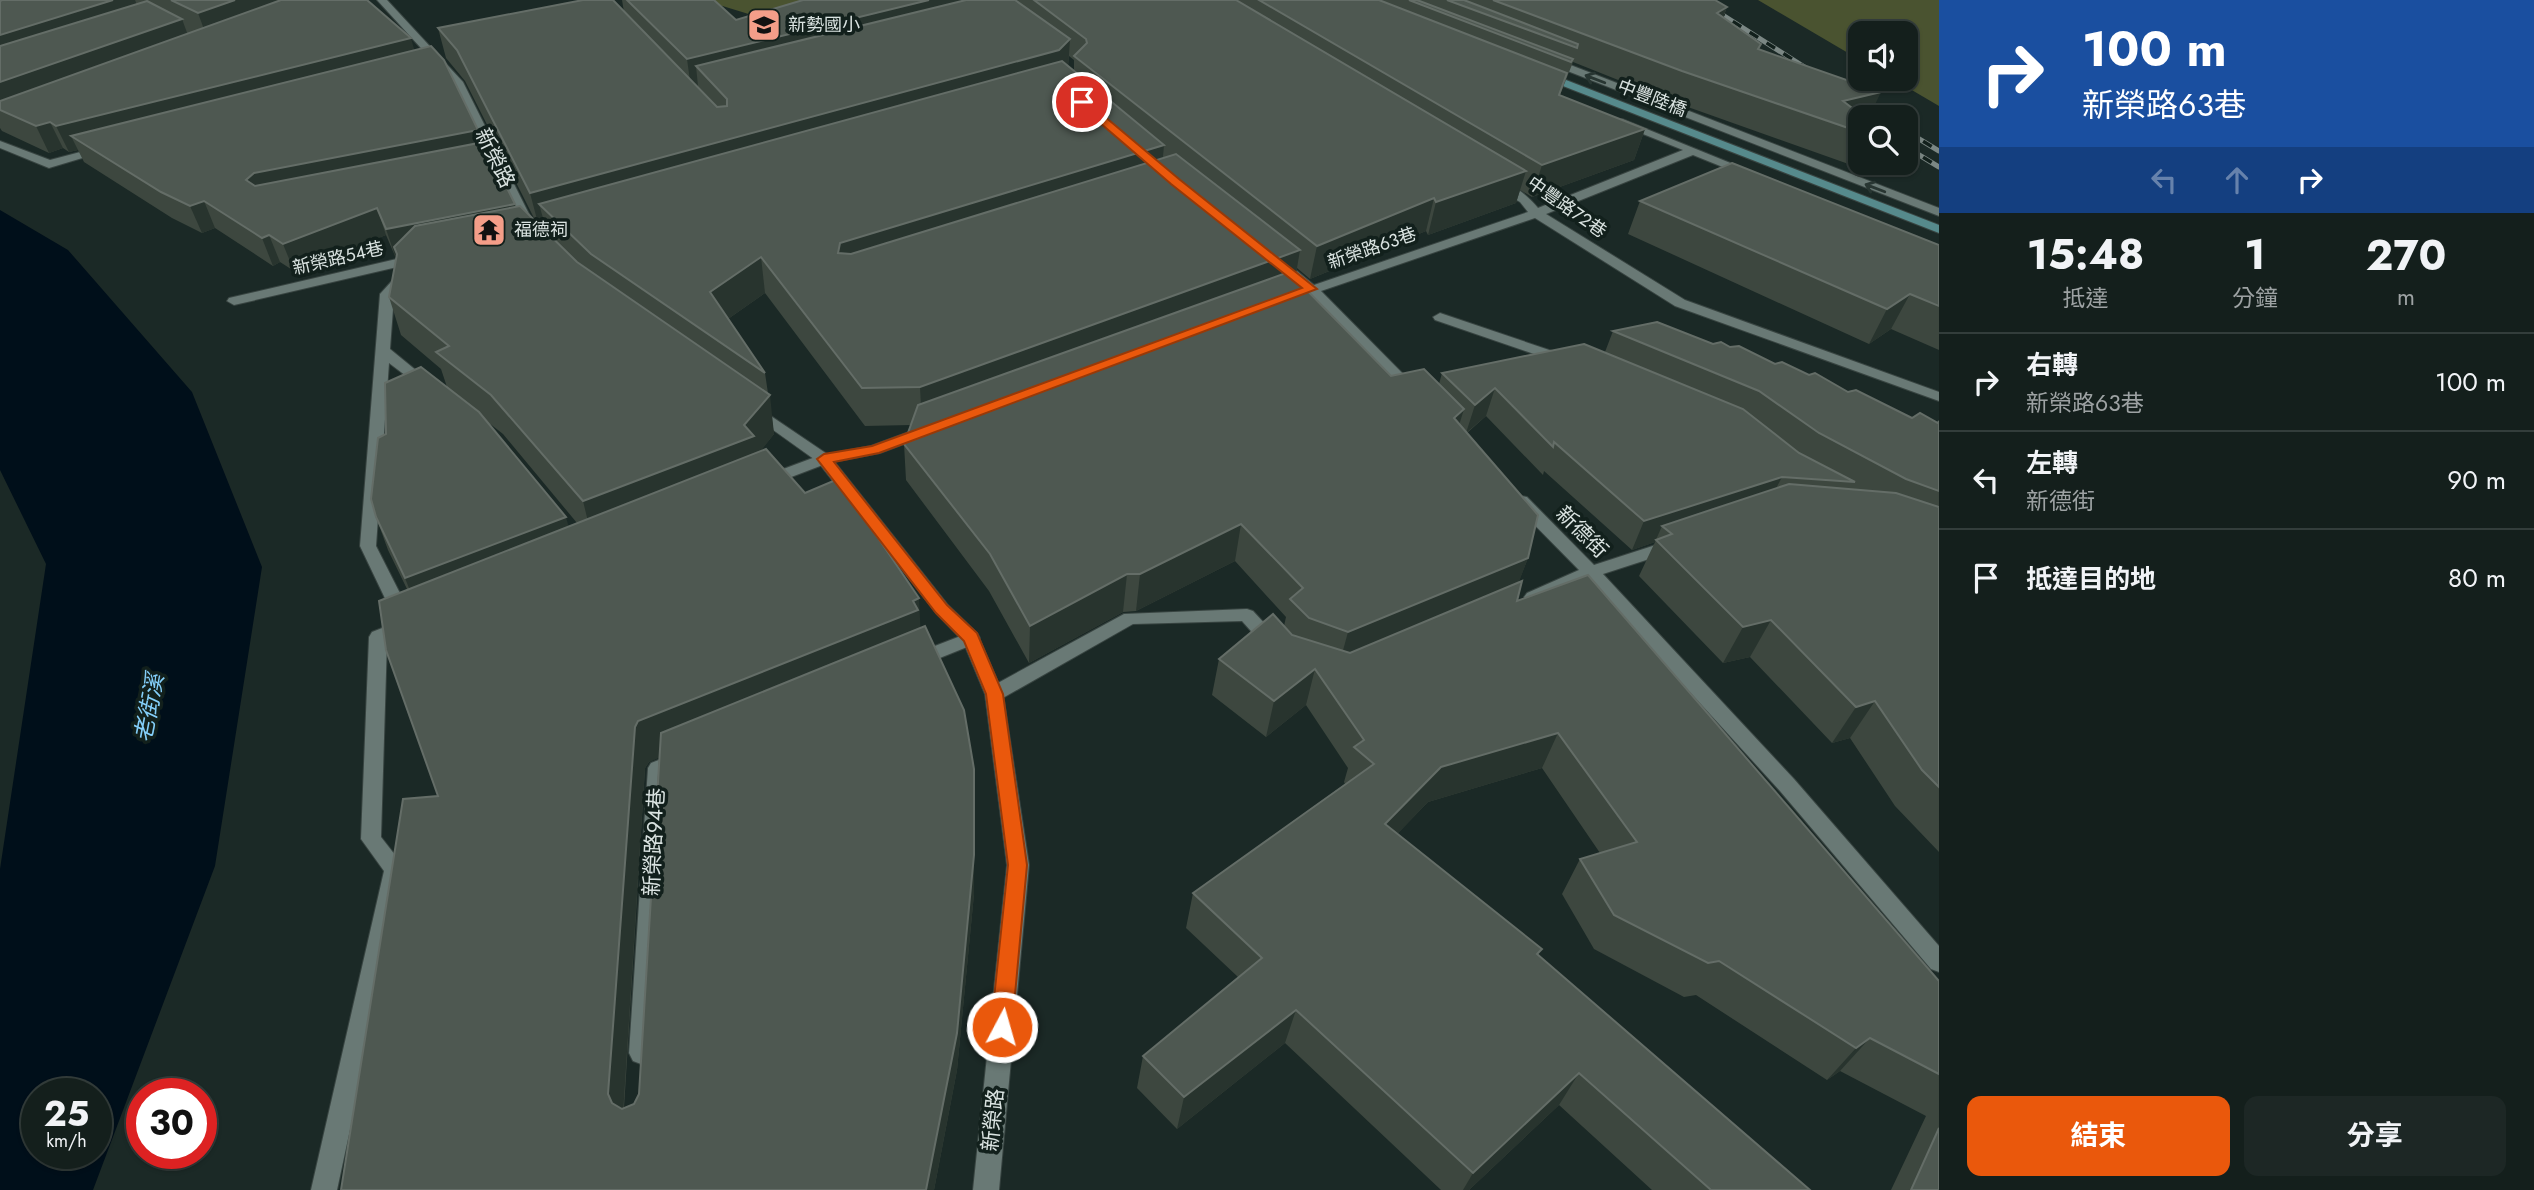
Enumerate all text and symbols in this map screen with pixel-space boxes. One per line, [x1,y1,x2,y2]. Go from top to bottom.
school or university icon: 新勢國小 [745,6,783,44]
place label: 新勢國小 [788,12,860,38]
text: 100 m [2082,14,2227,84]
map controls [1848,21,1918,175]
button: sound [1848,21,1918,91]
icon: right [1967,28,2058,119]
one-way arrow [1584,71,1606,84]
pin [1052,72,1112,132]
street label: 中豐陸橋 [1614,73,1690,123]
text: 新榮路63巷 [2082,82,2246,128]
icon: arrive [1063,83,1101,121]
button: search [1848,105,1918,175]
street label: 新榮路 [468,123,522,193]
icon: left [2145,161,2183,199]
icon: ahead [2218,161,2256,199]
icon: right [2291,161,2329,199]
street label: 中豐路72巷 [1522,170,1612,244]
one-way arrow [1865,180,1887,193]
temple icon: 福德祠 [470,211,508,249]
place label: 福德祠 [514,217,568,243]
street label: 新榮路63巷 [1324,221,1420,275]
text: 15:48 [2027,224,2144,285]
text: 1 [2244,224,2266,285]
text: 270 [2366,225,2446,286]
street label: 新榮路54巷 [290,235,386,281]
text: m [2397,280,2415,314]
text: 抵達 [2062,281,2108,315]
text: 分鐘 [2232,281,2278,315]
text: 右轉 [2026,346,2078,384]
icon: right [1967,363,2005,401]
text: 100 m [2435,363,2506,401]
text: 新榮路63巷 [2026,386,2144,420]
text: 左轉 [2026,444,2078,482]
icon: left [1967,461,2005,499]
text: 90 m [2447,461,2506,499]
text: 新德街 [2026,484,2095,518]
street label: 新德街 [1549,499,1615,565]
icon: arrive [1967,559,2005,597]
text: 80 m [2448,559,2506,597]
text: 抵達目的地 [2026,560,2156,598]
water label: 老街溪 [126,668,173,745]
street label: 新榮路94巷 [636,787,672,897]
position arrow [965,990,1039,1064]
speed limit sign: 30 [126,1078,217,1169]
street label: 新榮路 [975,1087,1011,1153]
text: 25 [44,1089,89,1139]
button: 結束 [1967,1096,2230,1176]
button: 分享 [2244,1096,2506,1176]
text: km/h [46,1128,87,1154]

